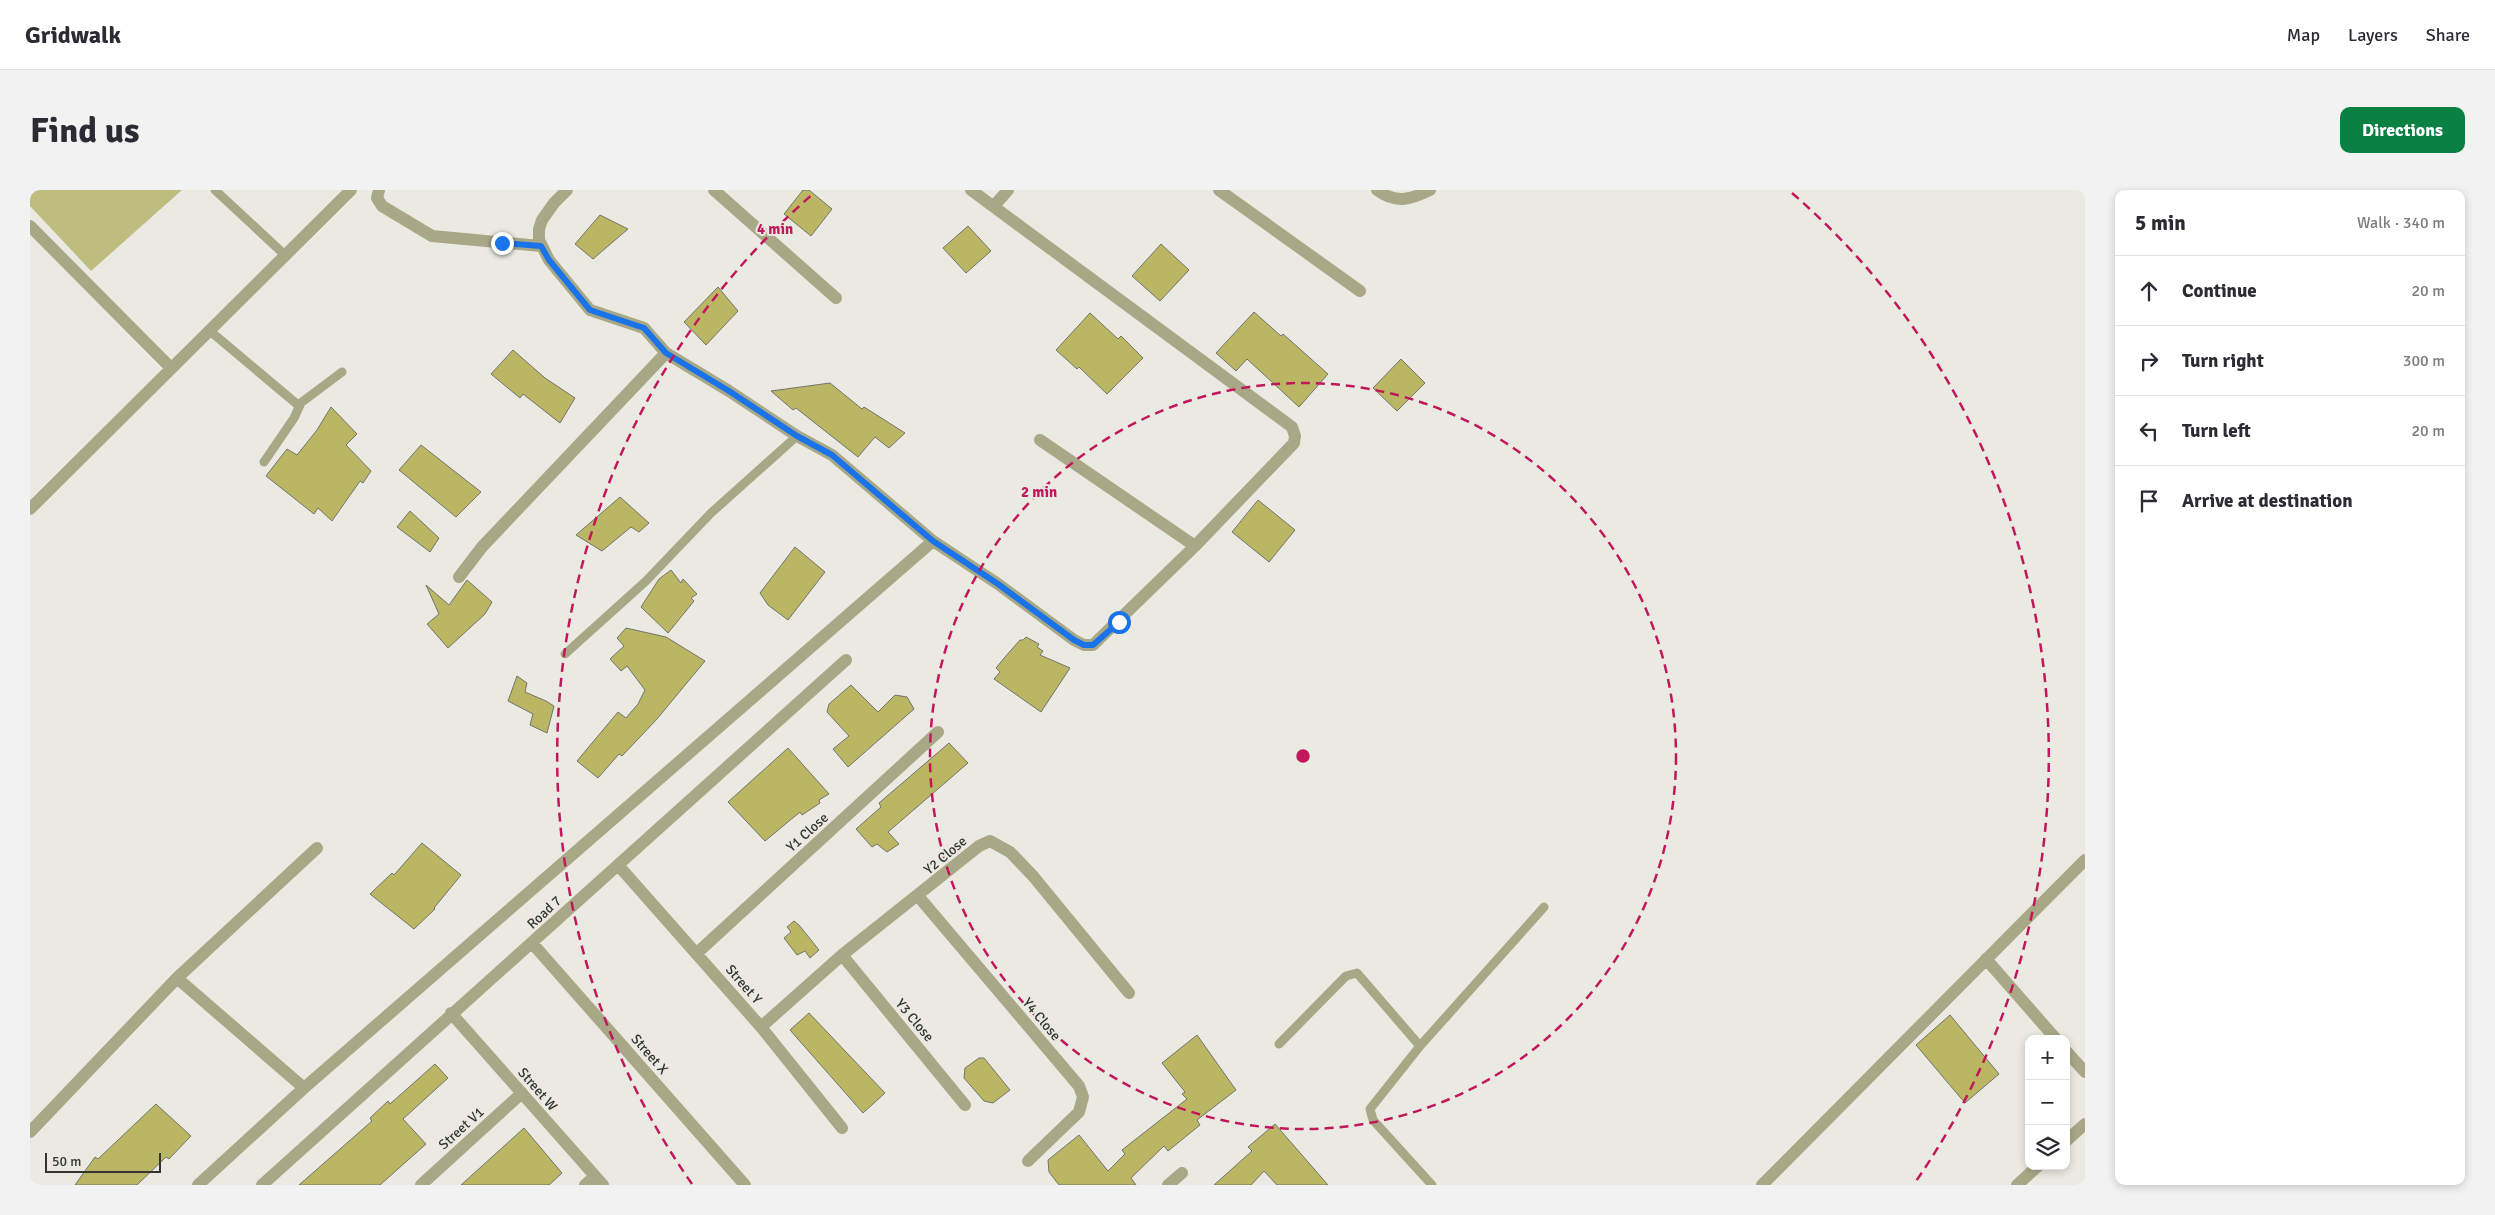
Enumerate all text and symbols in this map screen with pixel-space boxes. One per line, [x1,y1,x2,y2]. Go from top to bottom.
text: Gridwalk [25,20,121,50]
text: Map [2287,24,2320,46]
text: Layers [2348,24,2398,46]
text: Share [2426,24,2470,46]
button: Directions [2340,107,2465,153]
text: Find us [30,109,140,152]
text: 5 min [2135,210,2186,236]
text: Walk · 340 m [2357,213,2445,233]
text: 4 min [757,220,793,238]
route end [491,232,514,255]
icon: ahead [2135,277,2163,305]
text: Continue [2182,279,2257,303]
text: 20 m [2411,281,2445,301]
icon: right [2135,347,2163,375]
text: Turn right [2182,349,2264,373]
text: 300 m [2403,351,2445,371]
icon: left [2135,417,2163,445]
text: Turn left [2182,419,2251,443]
text: 20 m [2411,421,2445,441]
text: 2 min [1021,483,1057,501]
icon: arrive [2135,487,2163,515]
text: Arrive at destination [2182,489,2353,513]
route start [1108,611,1131,634]
centre of rings [1294,747,1312,765]
street label: Y1 Close [783,809,832,856]
street label: Y2 Close [921,833,970,878]
street label: Road 7 [524,892,565,932]
street label: Street Y [722,961,765,1007]
street label: Y4 Close [1019,995,1064,1044]
street label: Y3 Close [892,996,937,1045]
street label: Street X [628,1031,672,1078]
map controls [2025,1035,2070,1170]
button: + [2025,1035,2070,1080]
street label: Street W [514,1064,561,1114]
button: − [2025,1080,2070,1125]
street label: Street V1 [435,1104,488,1153]
button: layers [2025,1125,2070,1170]
scale bar [45,1150,161,1173]
text: 50 m [52,1153,81,1170]

